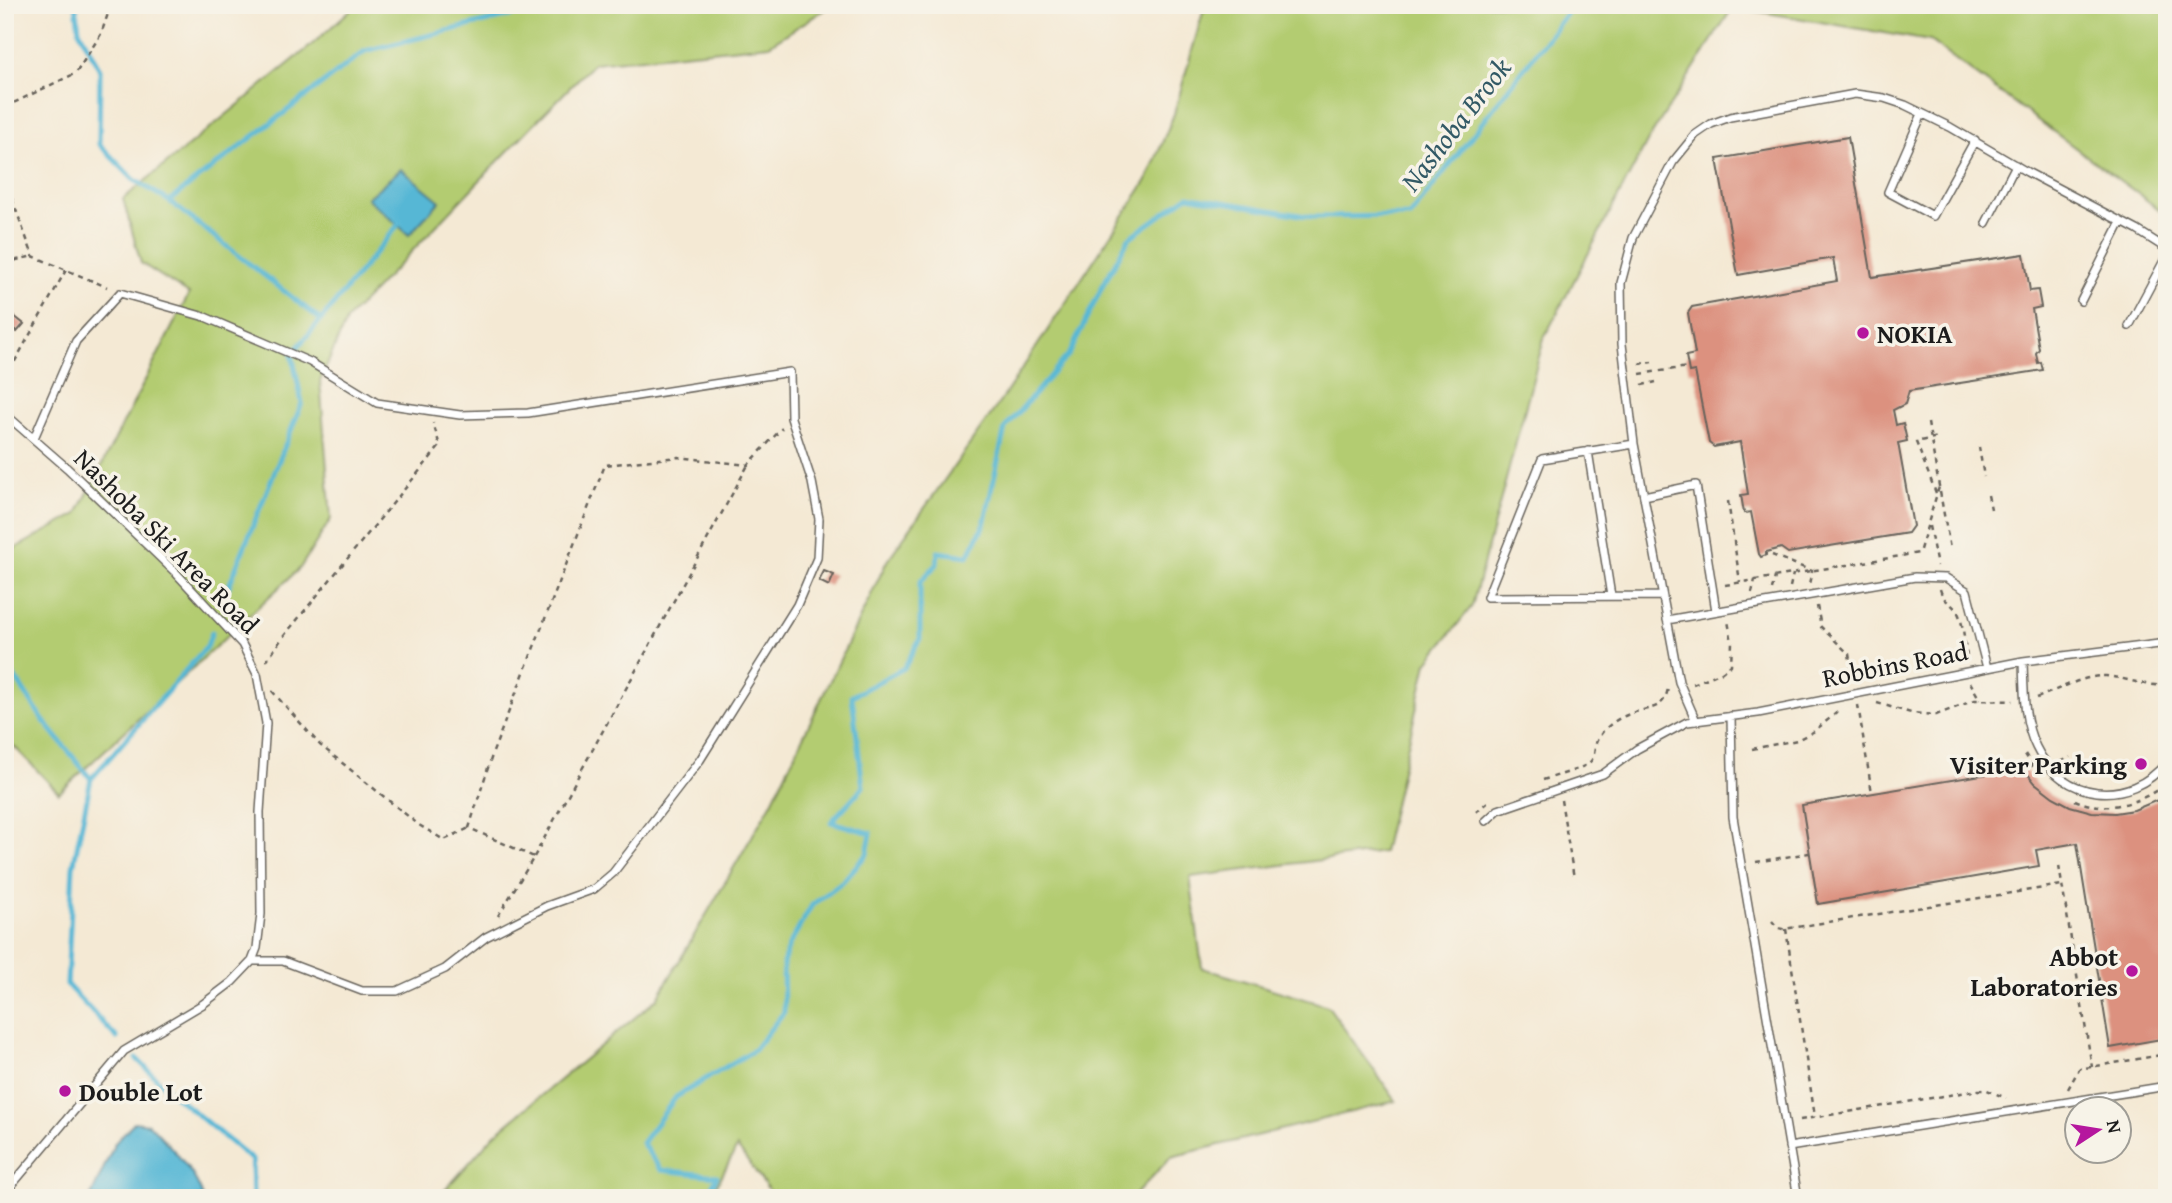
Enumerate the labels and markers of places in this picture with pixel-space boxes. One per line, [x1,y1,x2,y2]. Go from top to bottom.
place label: NOKIA [1877,314,1953,353]
marker: NOKIA [1855,325,1871,341]
place label: Visiter Parking [1950,745,2127,784]
marker: Visiter Parking [2133,756,2149,772]
place label: Abbot Laboratories [1970,937,2118,1006]
marker: Abbot Laboratories [2124,963,2140,979]
place label: Double Lot [79,1072,203,1111]
marker: Double Lot [57,1083,73,1099]

